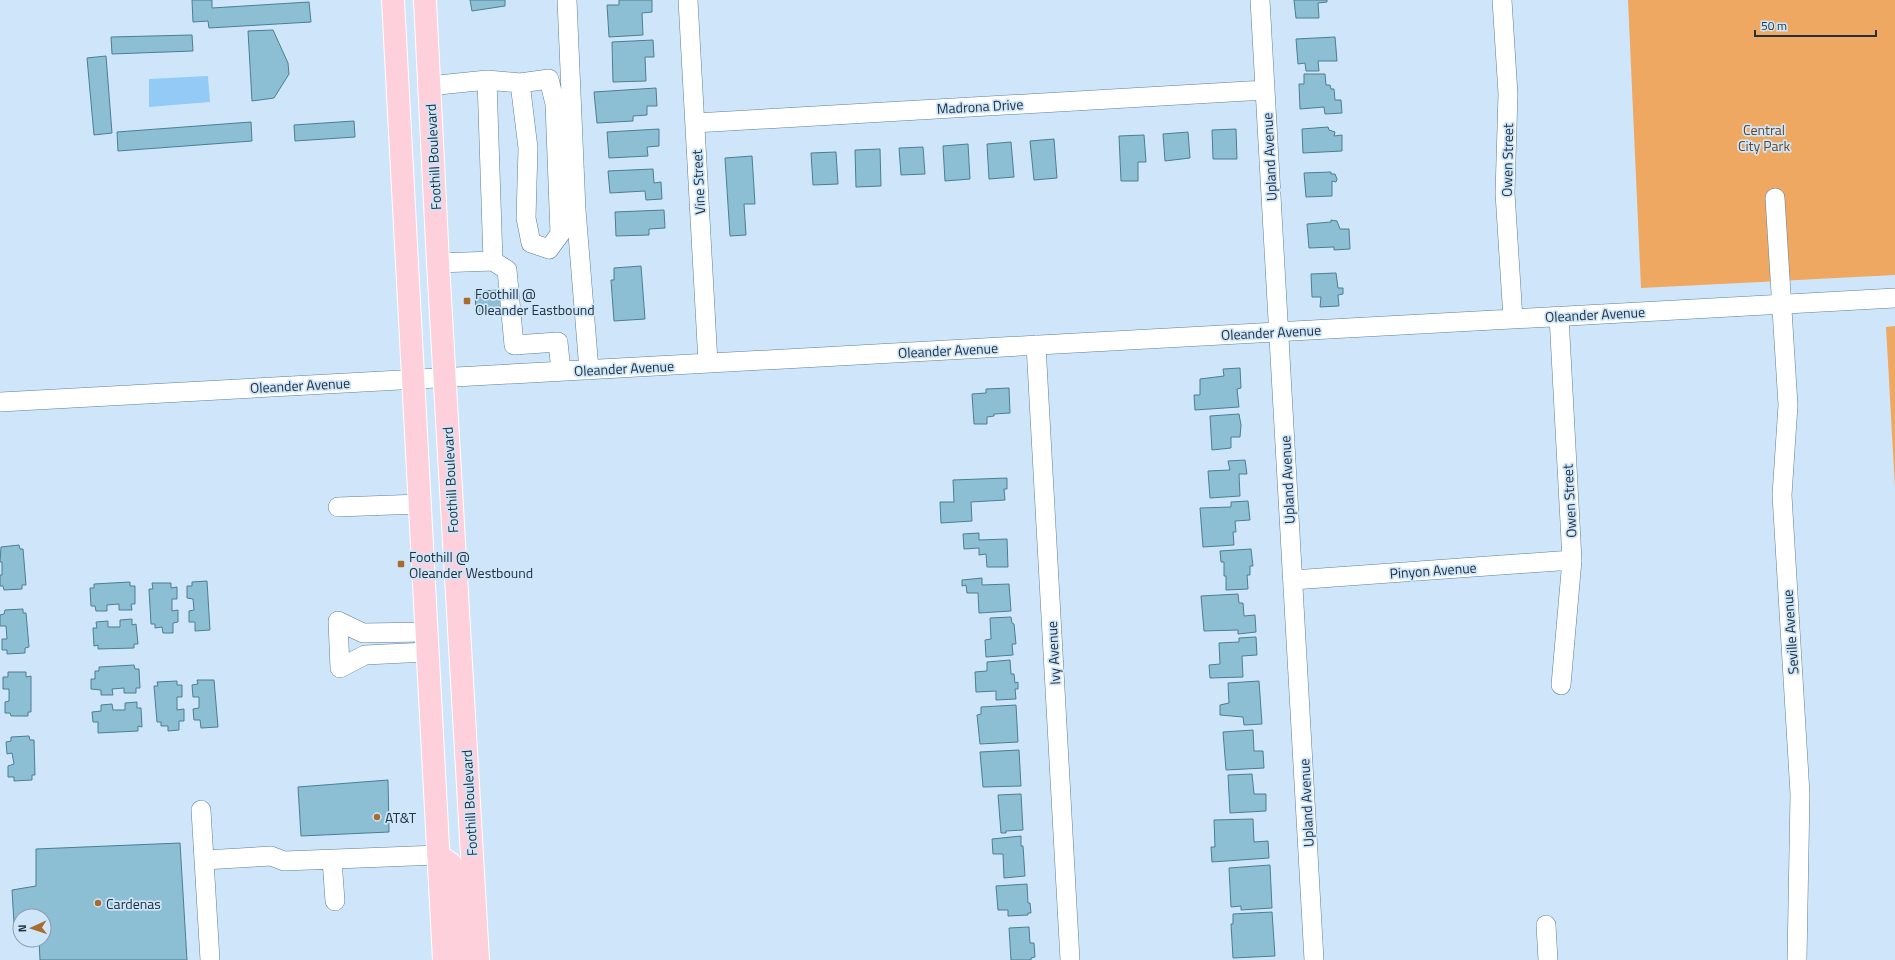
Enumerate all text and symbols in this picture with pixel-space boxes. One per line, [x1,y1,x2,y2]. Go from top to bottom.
scale bar [1755,12,1876,38]
text: 50 m [1761,16,1787,35]
street label: Madrona Drive [936,93,1024,119]
street label: Foothill Boulevard [420,103,446,211]
street label: Upland Avenue [1256,112,1282,202]
park label: Central City Park [1738,119,1790,156]
street label: Owen Street [1496,123,1518,197]
street label: Vine Street [686,149,710,215]
place label: Foothill @ Oleander Eastbound [475,283,595,320]
marker: Foothill @ Oleander Eastbound [462,296,472,306]
street label: Oleander Avenue [1544,301,1646,327]
street label: Oleander Avenue [1220,319,1322,345]
street label: Oleander Avenue [897,337,999,363]
street label: Oleander Avenue [573,355,675,381]
street label: Oleander Avenue [249,372,351,398]
street label: Foothill Boulevard [437,426,463,534]
street label: Upland Avenue [1274,435,1300,525]
street label: Owen Street [1557,464,1581,538]
place label: Foothill @ Oleander Westbound [409,546,533,583]
street label: Pinyon Avenue [1389,556,1477,584]
marker: Foothill @ Oleander Westbound [396,559,406,569]
street label: Seville Avenue [1777,589,1803,675]
street label: Ivy Avenue [1041,621,1065,685]
street label: Foothill Boulevard [456,749,482,857]
street label: Upland Avenue [1293,758,1319,848]
place label: AT&T [385,807,417,828]
marker: AT&T [372,812,382,822]
place label: Cardenas [106,893,161,914]
marker: Cardenas [93,898,103,908]
north arrow [12,908,52,948]
text: N [14,924,30,933]

